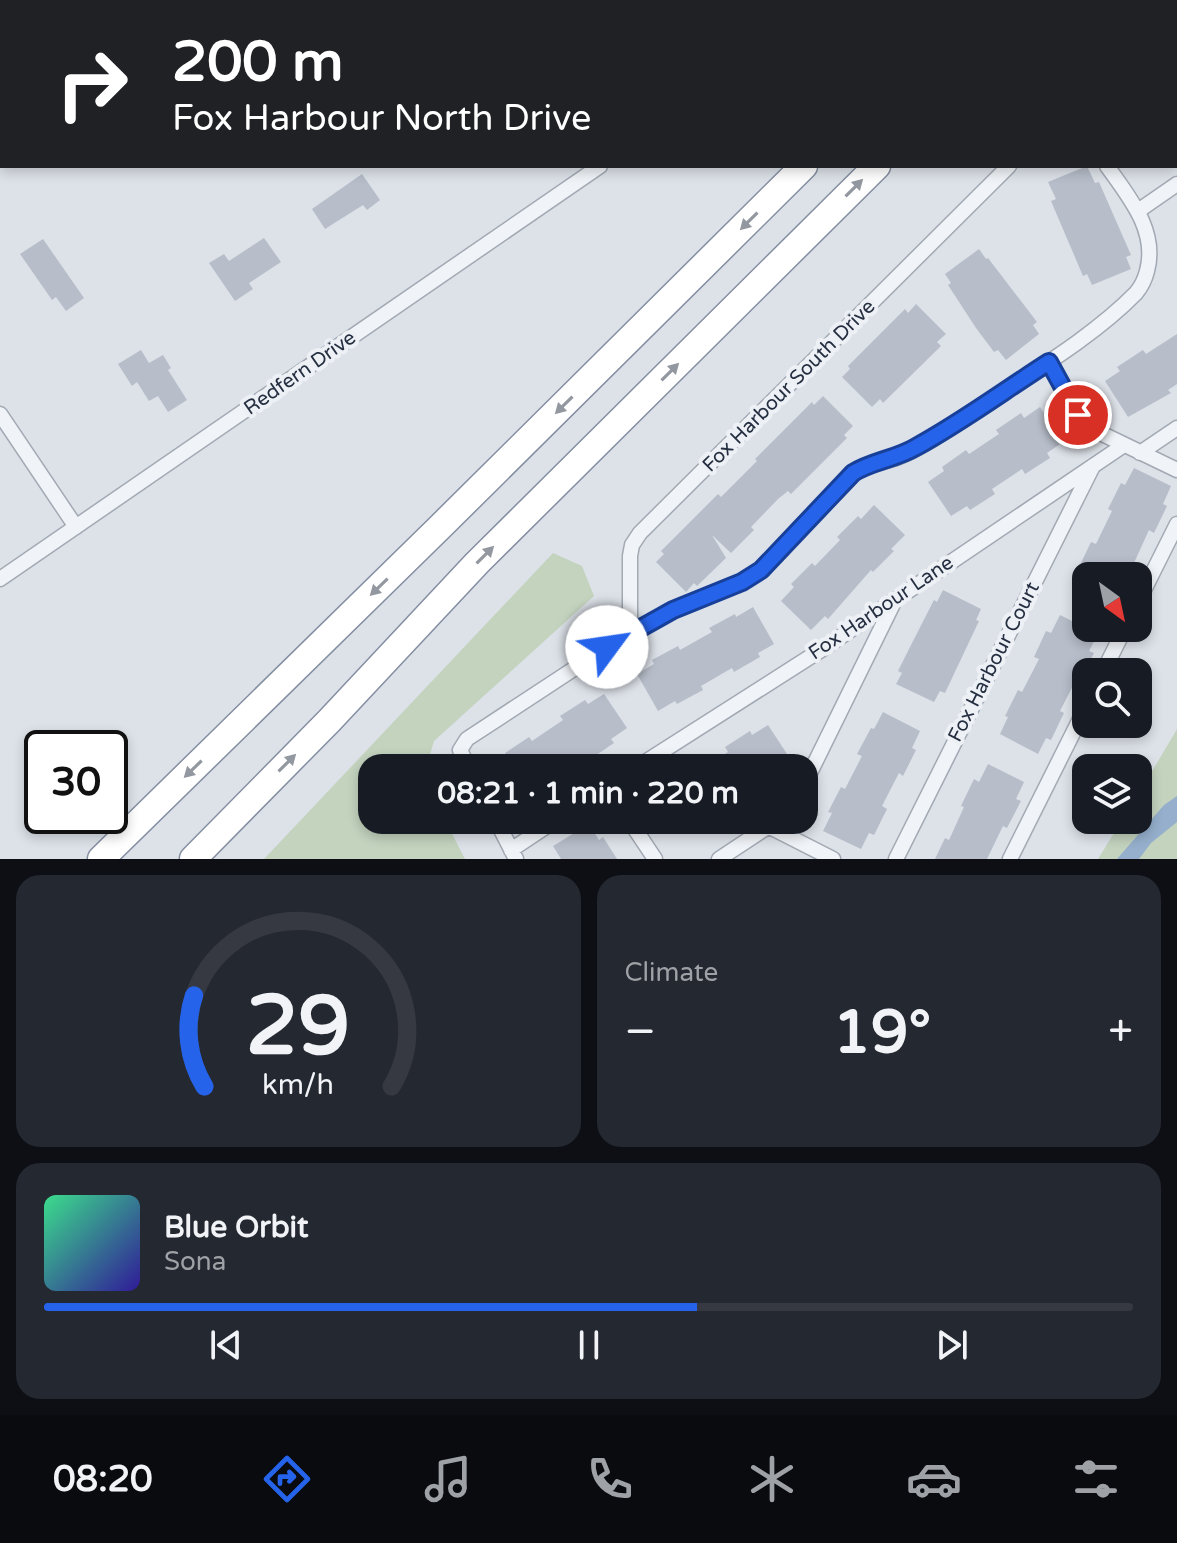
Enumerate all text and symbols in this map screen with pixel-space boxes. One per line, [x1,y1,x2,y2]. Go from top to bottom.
text: 200 m [172,29,343,96]
icon: right [40,32,144,136]
text: Fox Harbour North Drive [172,97,591,140]
one-way arrow [844,180,863,198]
one-way arrow [740,211,759,230]
street label: Fox Harbour South Drive [698,295,880,477]
street label: Redfern Drive [240,326,360,420]
one-way arrow [660,363,679,382]
pin [1044,381,1112,449]
icon: arrive [1056,393,1100,437]
one-way arrow [555,395,574,413]
one-way arrow [476,546,494,565]
street label: Fox Harbour Lane [804,551,958,665]
north arrow [1072,562,1152,642]
map controls [1072,562,1152,834]
one-way arrow [370,577,389,596]
street label: Fox Harbour Court [943,578,1045,746]
position arrow [565,605,649,689]
button: search [1072,658,1152,738]
speed limit sign: 30 [24,730,128,834]
one-way arrow [277,754,295,773]
button: layers [1072,754,1152,834]
one-way arrow [184,759,203,777]
text: 08:21 · 1 min · 220 m [437,775,739,812]
text: Climate [625,957,718,988]
text: 29 [246,977,350,1077]
text: 19° [833,997,931,1069]
text: − [625,1006,656,1059]
text: + [1108,1006,1133,1059]
text: km/h [262,1068,334,1102]
text: Blue Orbit [164,1209,309,1246]
text: Sona [164,1246,226,1277]
icon: previous [204,1323,248,1367]
icon: pause [567,1323,611,1367]
icon: next [930,1323,974,1367]
icon: directions [259,1451,315,1507]
icon: music [420,1451,476,1507]
icon: phone [582,1451,638,1507]
icon: climate [744,1451,800,1507]
icon: car [906,1451,962,1507]
icon: filters [1068,1451,1124,1507]
text: 08:20 [53,1458,153,1501]

